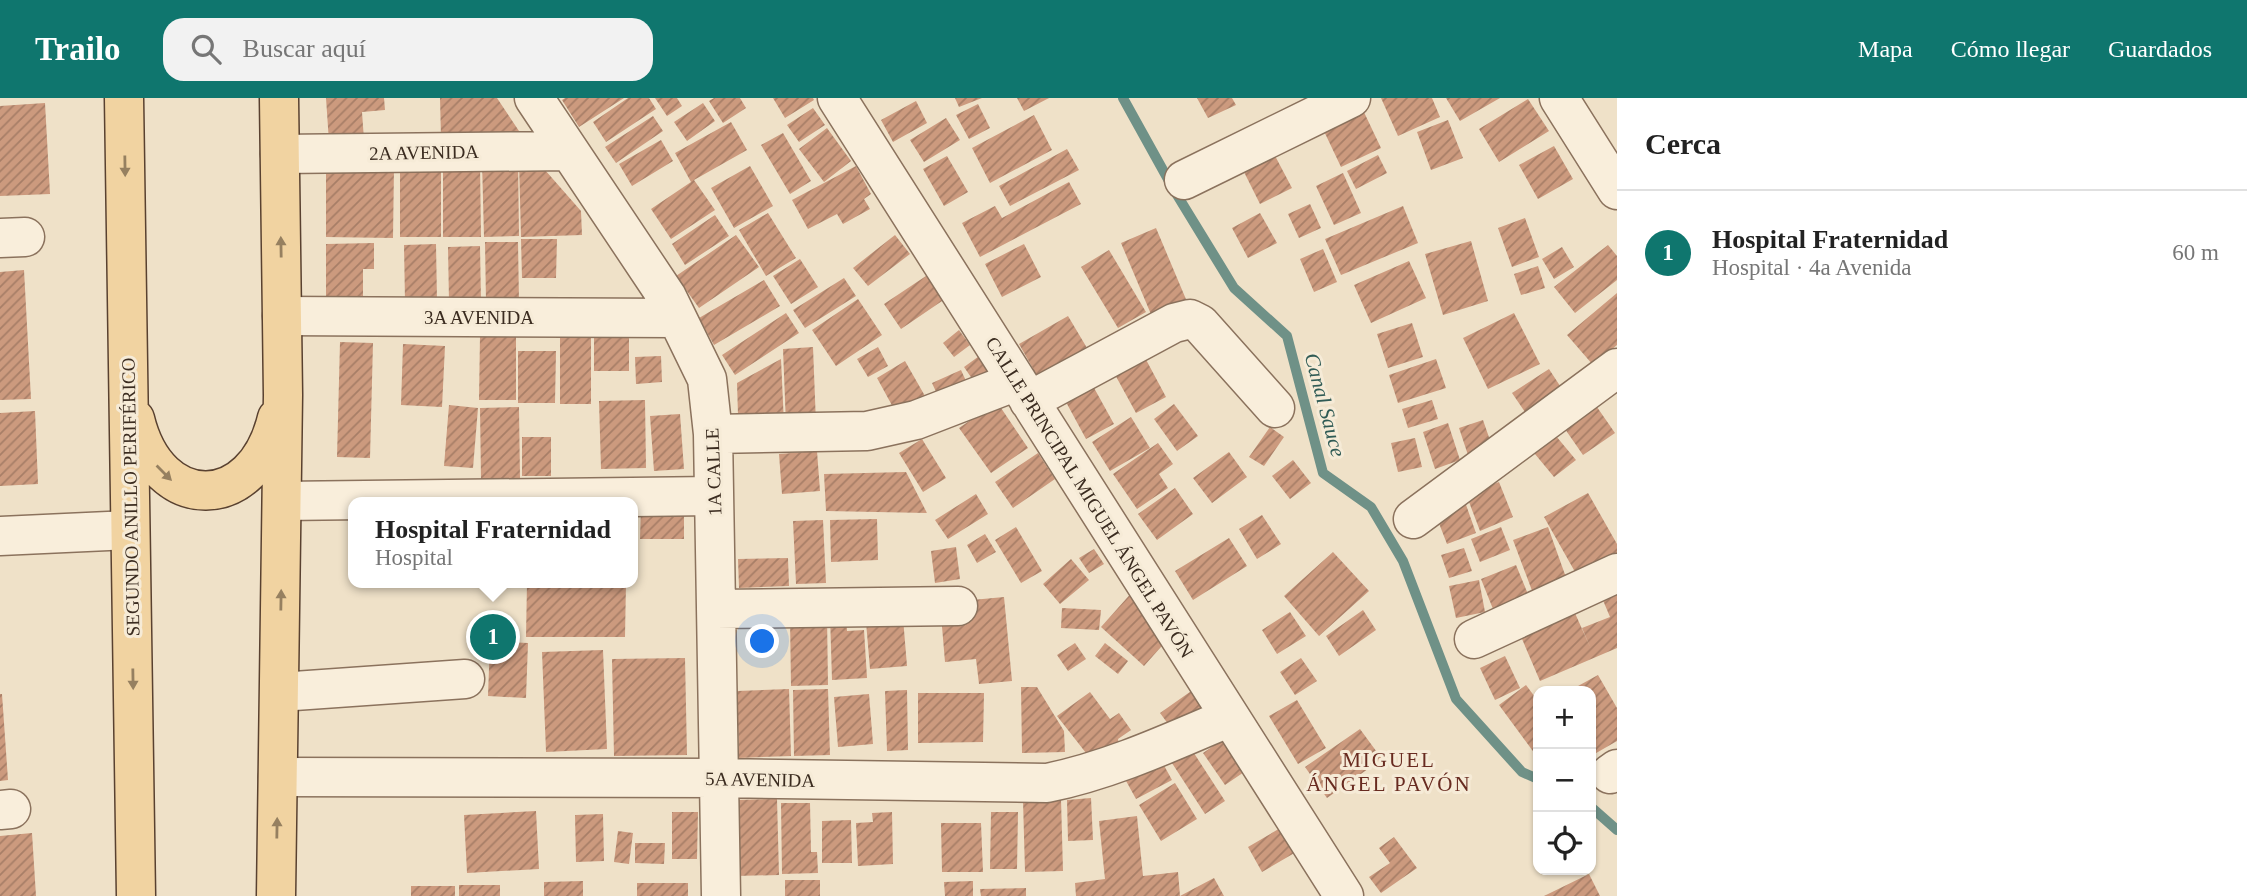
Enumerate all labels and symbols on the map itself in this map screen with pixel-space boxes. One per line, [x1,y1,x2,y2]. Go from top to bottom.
street label: 2A AVENIDA [369,141,479,164]
one-way arrow [119,155,131,177]
one-way arrow [275,236,287,258]
street label: 3A AVENIDA [424,307,534,328]
street label: CALLE PRINCIPAL MIGUEL ÁNGEL PAVÓN [982,333,1198,662]
water label: Canal Sauce [1300,350,1350,460]
street label: SEGUNDO ANILLO PERIFÉRICO [118,357,143,636]
street label: 1A CALLE [701,428,726,516]
one-way arrow [156,464,173,481]
one-way arrow [275,589,287,611]
pin: 1 [470,611,516,663]
your location [745,624,779,658]
one-way arrow [127,668,139,690]
district label: MIGUEL ÁNGEL PAVÓN [1306,748,1472,796]
street label: 5A AVENIDA [705,768,815,791]
one-way arrow [271,817,283,839]

